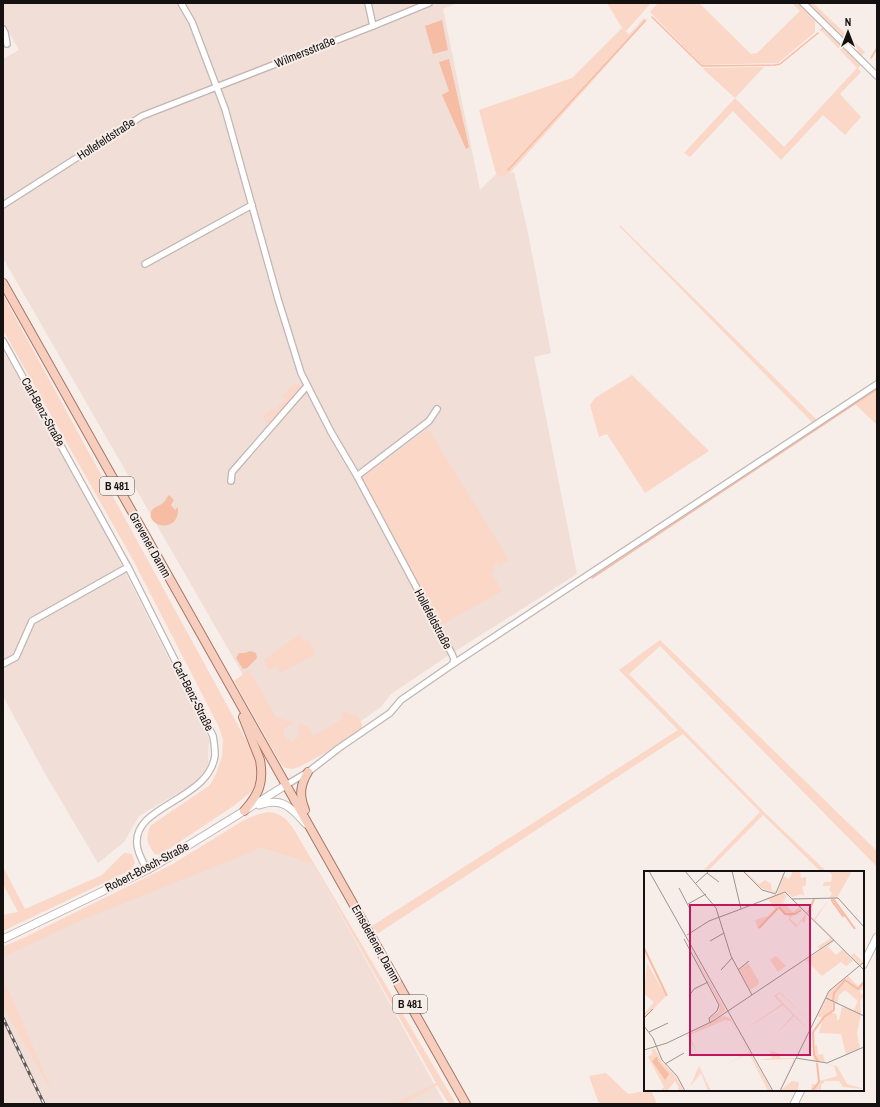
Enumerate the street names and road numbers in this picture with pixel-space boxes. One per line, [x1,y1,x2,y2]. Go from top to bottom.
street label: Wilmersstraße [272,33,338,71]
street label: Hollefeldstraße [74,114,138,164]
street label: Carl-Benz-Straße [17,375,69,449]
road number: B 481 [100,477,134,495]
street label: Grevener Damm [125,509,175,581]
street label: Hollefeldstraße [410,586,456,652]
street label: Carl-Benz-Straße [168,658,218,734]
street label: Robert-Bosch-Straße [102,838,192,896]
street label: Emsdettener Damm [348,902,404,986]
road number: B 481 [393,995,427,1013]

